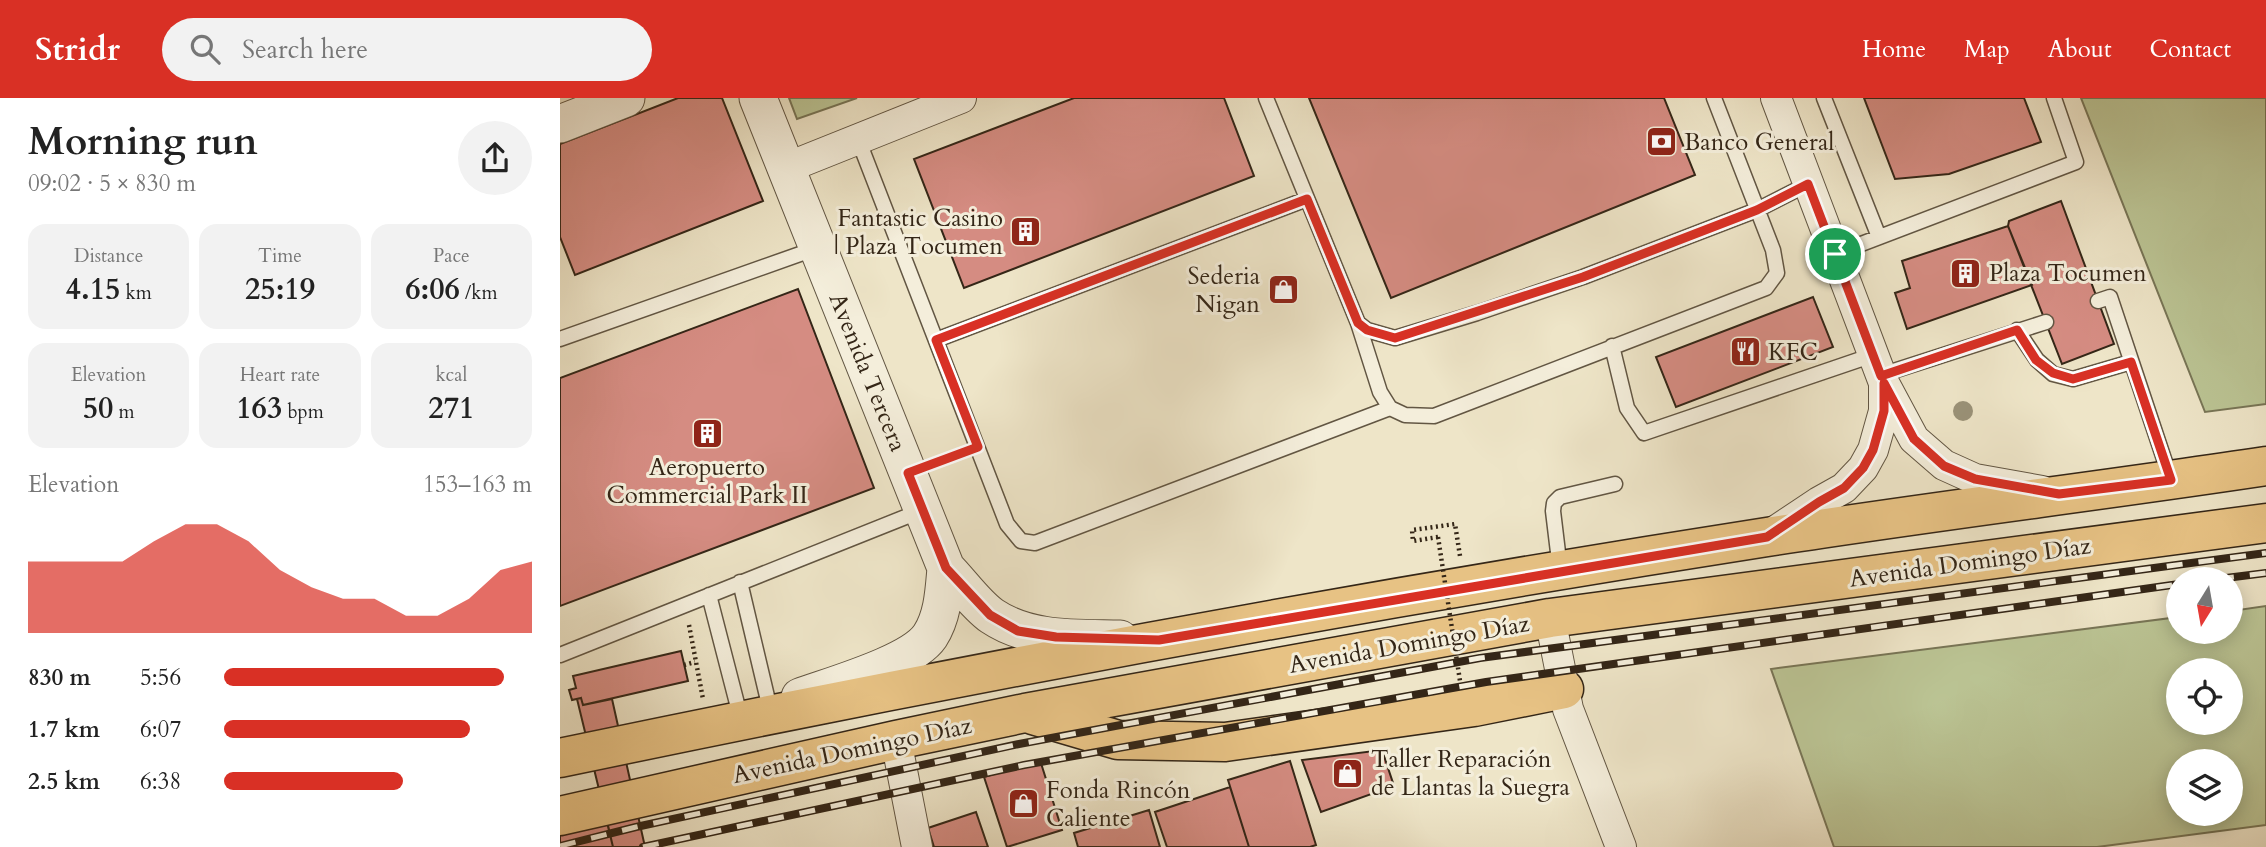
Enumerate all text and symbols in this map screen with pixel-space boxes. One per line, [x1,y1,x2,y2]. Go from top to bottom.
search box [162,18,652,81]
text: Stridr [35,27,120,72]
icon: search [186,30,224,68]
text: Search here [242,32,368,67]
text: Home [1862,33,1926,66]
text: Map [1964,33,2010,66]
text: About [2048,33,2112,66]
text: Contact [2150,33,2231,66]
text: Morning run [28,116,258,168]
button: share [458,121,532,195]
bank icon: Banco General [1644,125,1678,159]
place label: Banco General [1684,126,1834,159]
text: 09:02 · 5 × 830 m [28,168,196,199]
place label: Fantastic Casino | Plaza Tocumen [834,202,1003,263]
building icon: Fantastic Casino | Plaza Tocumen [1009,215,1043,249]
pin [1805,224,1865,284]
icon: arrive [1816,235,1854,273]
text: Distance [74,243,143,269]
text: Time [258,243,302,269]
text: Pace [433,243,470,269]
building icon: Plaza Tocumen [1949,256,1983,290]
place label: Plaza Tocumen [1989,257,2147,290]
place label: Sederia Nigan [1188,260,1261,321]
text: 4.15 [66,269,120,310]
text: 25:19 [245,269,315,310]
text: 6:06 [405,269,460,310]
shop icon: Sederia Nigan [1266,273,1300,307]
text: km [120,280,152,306]
text: /km [460,280,497,306]
street label: Avenida Tercera [821,288,915,457]
restaurant icon: KFC [1728,335,1762,369]
place label: KFC [1768,336,1818,369]
text: Elevation [71,362,146,388]
text: Heart rate [240,362,320,388]
text: kcal [435,362,467,388]
text: 50 [83,388,113,429]
text: 163 [236,388,282,429]
text: 271 [428,388,474,429]
text: m [113,399,135,425]
text: bpm [282,399,324,425]
building icon: Aeropuerto Commercial Park II [690,416,724,450]
place label: Aeropuerto Commercial Park II [606,451,808,512]
text: Elevation [28,469,119,500]
text: 153–163 m [423,469,532,500]
street label: Avenida Domingo Díaz [1847,529,2093,596]
north arrow [2166,567,2244,644]
map controls [2166,567,2243,826]
street label: Avenida Domingo Díaz [1286,607,1532,682]
button: locate [2166,658,2243,735]
text: 830 m [28,662,91,693]
text: 5:56 [140,662,181,693]
street label: Avenida Domingo Díaz [730,709,975,792]
text: 1.7 km [28,714,100,745]
text: 6:07 [140,714,181,745]
place label: Taller Reparación de Llantas la Suegra [1371,743,1570,804]
button: layers [2166,749,2243,826]
shop icon: Taller Reparación de Llantas la Suegra [1331,756,1365,790]
text: 2.5 km [28,766,100,797]
text: 6:38 [140,766,181,797]
place label: Fonda Rincón Caliente [1046,774,1191,835]
shop icon: Fonda Rincón Caliente [1006,787,1040,821]

